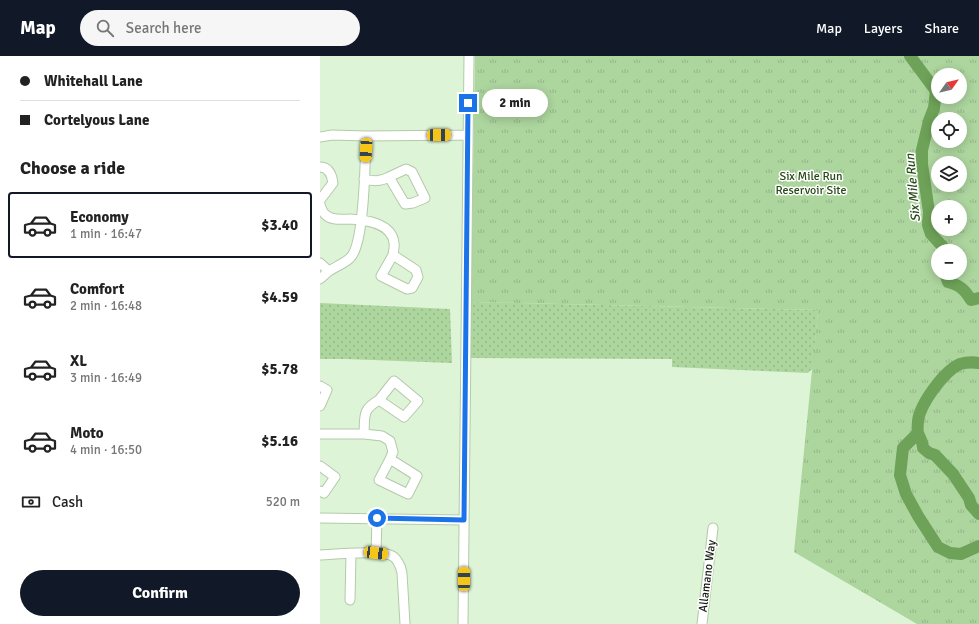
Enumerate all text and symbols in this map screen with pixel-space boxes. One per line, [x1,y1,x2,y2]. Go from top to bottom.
search box [80,10,360,46]
text: Map [20,16,56,40]
icon: search [94,17,116,39]
text: Search here [126,19,201,37]
text: Map [816,20,842,37]
text: Layers [864,20,903,37]
text: Share [925,20,959,37]
north arrow [931,68,967,104]
map controls [931,68,967,280]
text: Whitehall Lane [44,72,143,90]
callout: 2 min [482,89,548,117]
route end [459,94,477,112]
text: 2 min [499,95,531,111]
text: Cortelyous Lane [44,111,149,129]
button: locate [931,112,967,148]
car [427,129,451,141]
car [359,138,373,162]
water label: Six Mile Run [902,152,924,223]
button: layers [931,156,967,192]
text: Choose a ride [20,157,125,179]
park label: Six Mile Run Reservoir Site [776,169,846,198]
button: + [931,200,967,236]
icon: car [22,207,58,243]
text: Economy [70,208,129,226]
text: $3.40 [261,216,298,234]
text: 1 min · 16:47 [70,226,142,242]
button: − [931,244,967,280]
icon: car [22,279,58,315]
text: Comfort [70,280,124,298]
text: $4.59 [261,288,298,306]
text: 2 min · 16:48 [70,298,142,314]
icon: car [22,351,58,387]
text: XL [70,352,87,370]
text: $5.78 [261,360,298,378]
text: 3 min · 16:49 [70,370,142,386]
icon: car [22,423,58,459]
text: Moto [70,424,104,442]
text: $5.16 [261,432,298,450]
text: 4 min · 16:50 [70,442,142,458]
icon: cash [20,491,42,513]
text: Cash [52,493,83,511]
text: 520 m [266,494,300,510]
route start [368,509,386,527]
street label: Allamano Way [696,539,719,613]
car [363,546,389,560]
car [458,567,470,591]
button: Confirm [20,570,300,616]

